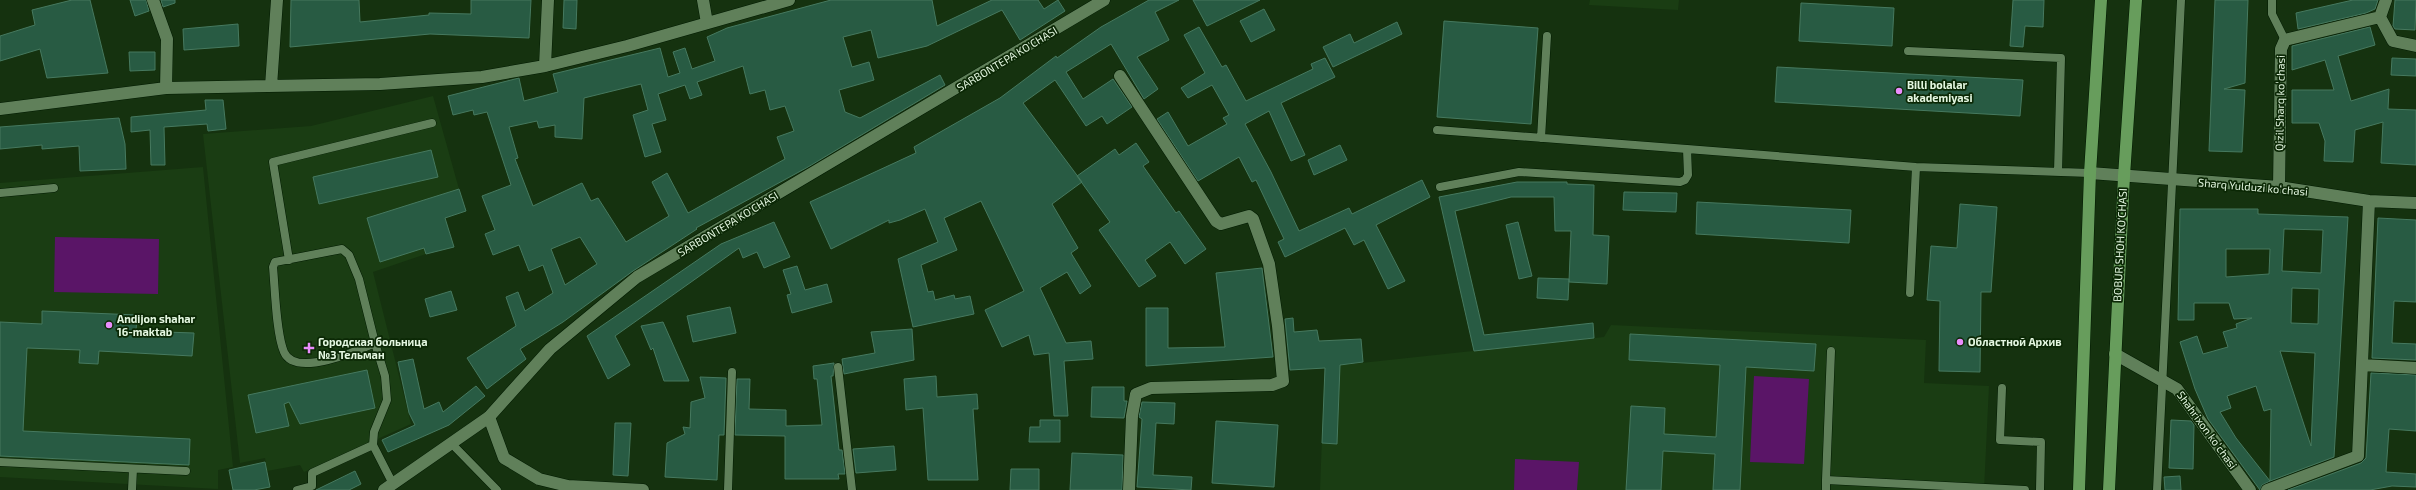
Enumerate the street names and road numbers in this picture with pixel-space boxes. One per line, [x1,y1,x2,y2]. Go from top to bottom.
street label: SARBONTEPA KO'CHASI [954,23,1059,94]
street label: Qizil Sharq koʻchasi [2272,55,2288,151]
street label: Sharq Yulduzi koʻchasi [2198,175,2308,198]
street label: SARBONTEPA KO'CHASI [675,188,780,259]
street label: BOBUR SHOH KO'CHASI [2110,188,2129,302]
street label: Shahrixon koʻchasi [2175,388,2240,471]

